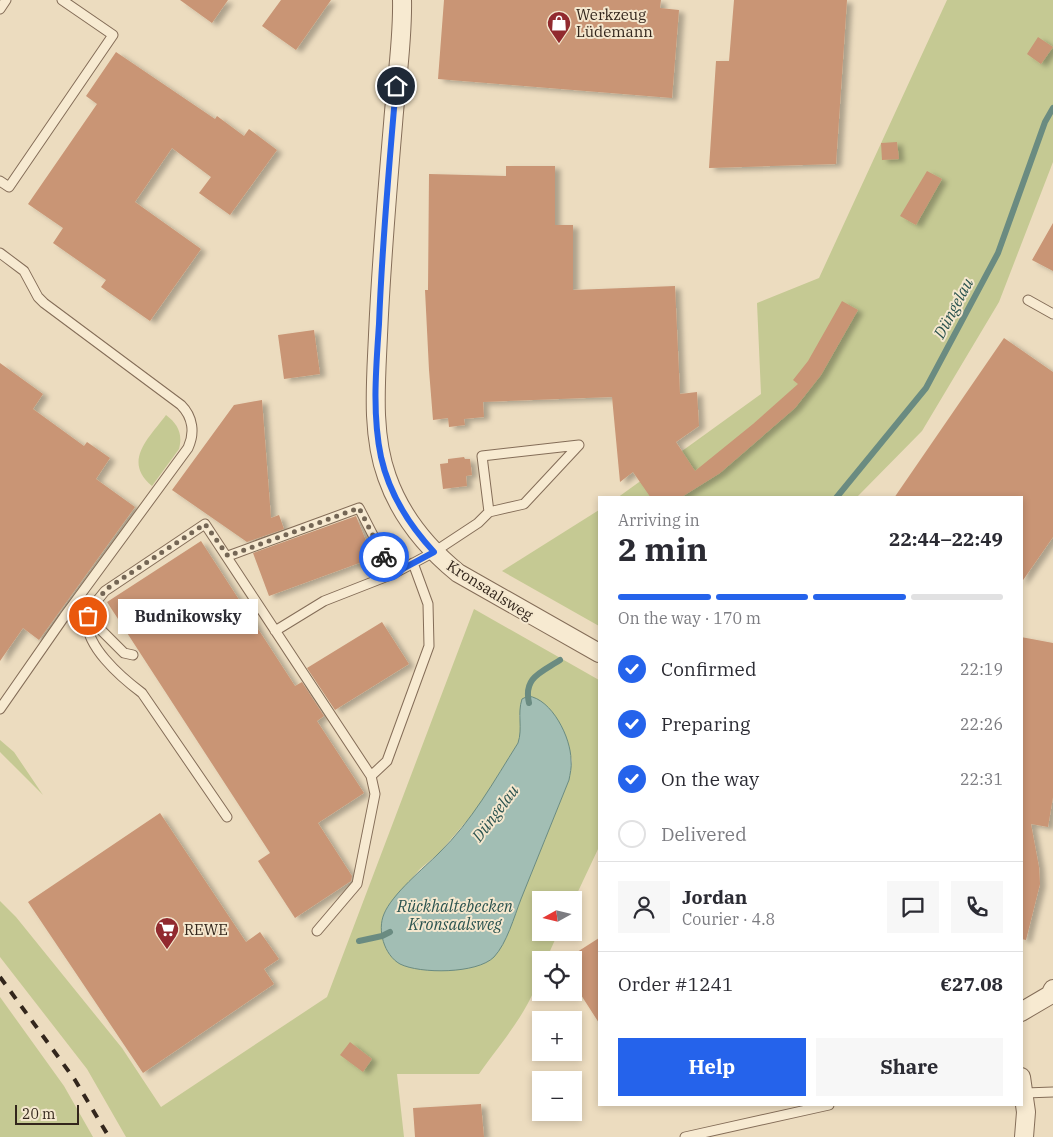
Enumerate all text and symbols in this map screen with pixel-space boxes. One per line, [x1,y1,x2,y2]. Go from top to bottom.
place label: Werkzeug Lüdemann [576,5,653,41]
shop icon: Werkzeug Lüdemann [546,10,572,44]
pin [375,65,417,107]
icon: home [382,72,410,100]
water label: Düngelau [928,274,977,342]
text: Arriving in [618,510,700,530]
text: 22:44–22:49 [889,527,1003,551]
text: 2 min [618,528,708,570]
courier [359,532,409,582]
icon: bike [370,543,398,571]
street label: Kronsaalsweg [443,556,537,624]
pin [67,595,109,637]
callout: Budnikowsky [118,598,258,634]
icon: bag [74,602,102,630]
text: Budnikowsky [134,606,242,626]
text: On the way · 170 m [618,608,761,628]
icon: check [618,655,646,683]
text: Confirmed [661,657,756,681]
text: 22:19 [960,659,1003,679]
icon: check [618,710,646,738]
text: Preparing [661,712,750,736]
text: 22:26 [960,714,1003,734]
icon: check [618,765,646,793]
text: On the way [661,767,759,791]
text: 22:31 [960,769,1003,789]
water label: Düngelau [467,781,523,846]
text: Delivered [661,822,747,846]
button: person [618,881,670,933]
button: chat [887,881,939,933]
button: phone [951,881,1003,933]
text: Jordan [682,885,747,909]
north arrow [532,891,582,941]
map controls [532,891,582,1121]
water label: Rückhaltebecken Kronsaalsweg [396,896,513,934]
text: Courier · 4.8 [682,909,775,929]
supermarket icon: REWE [154,916,180,950]
place label: REWE [184,920,228,939]
button: locate [532,951,582,1001]
text: Order #1241 [618,972,733,996]
text: €27.08 [940,972,1003,996]
button: + [532,1011,582,1061]
button: Help [618,1038,806,1096]
button: Share [816,1038,1003,1096]
button: − [532,1071,582,1121]
scale bar [15,1102,79,1125]
text: 20 m [22,1105,55,1123]

